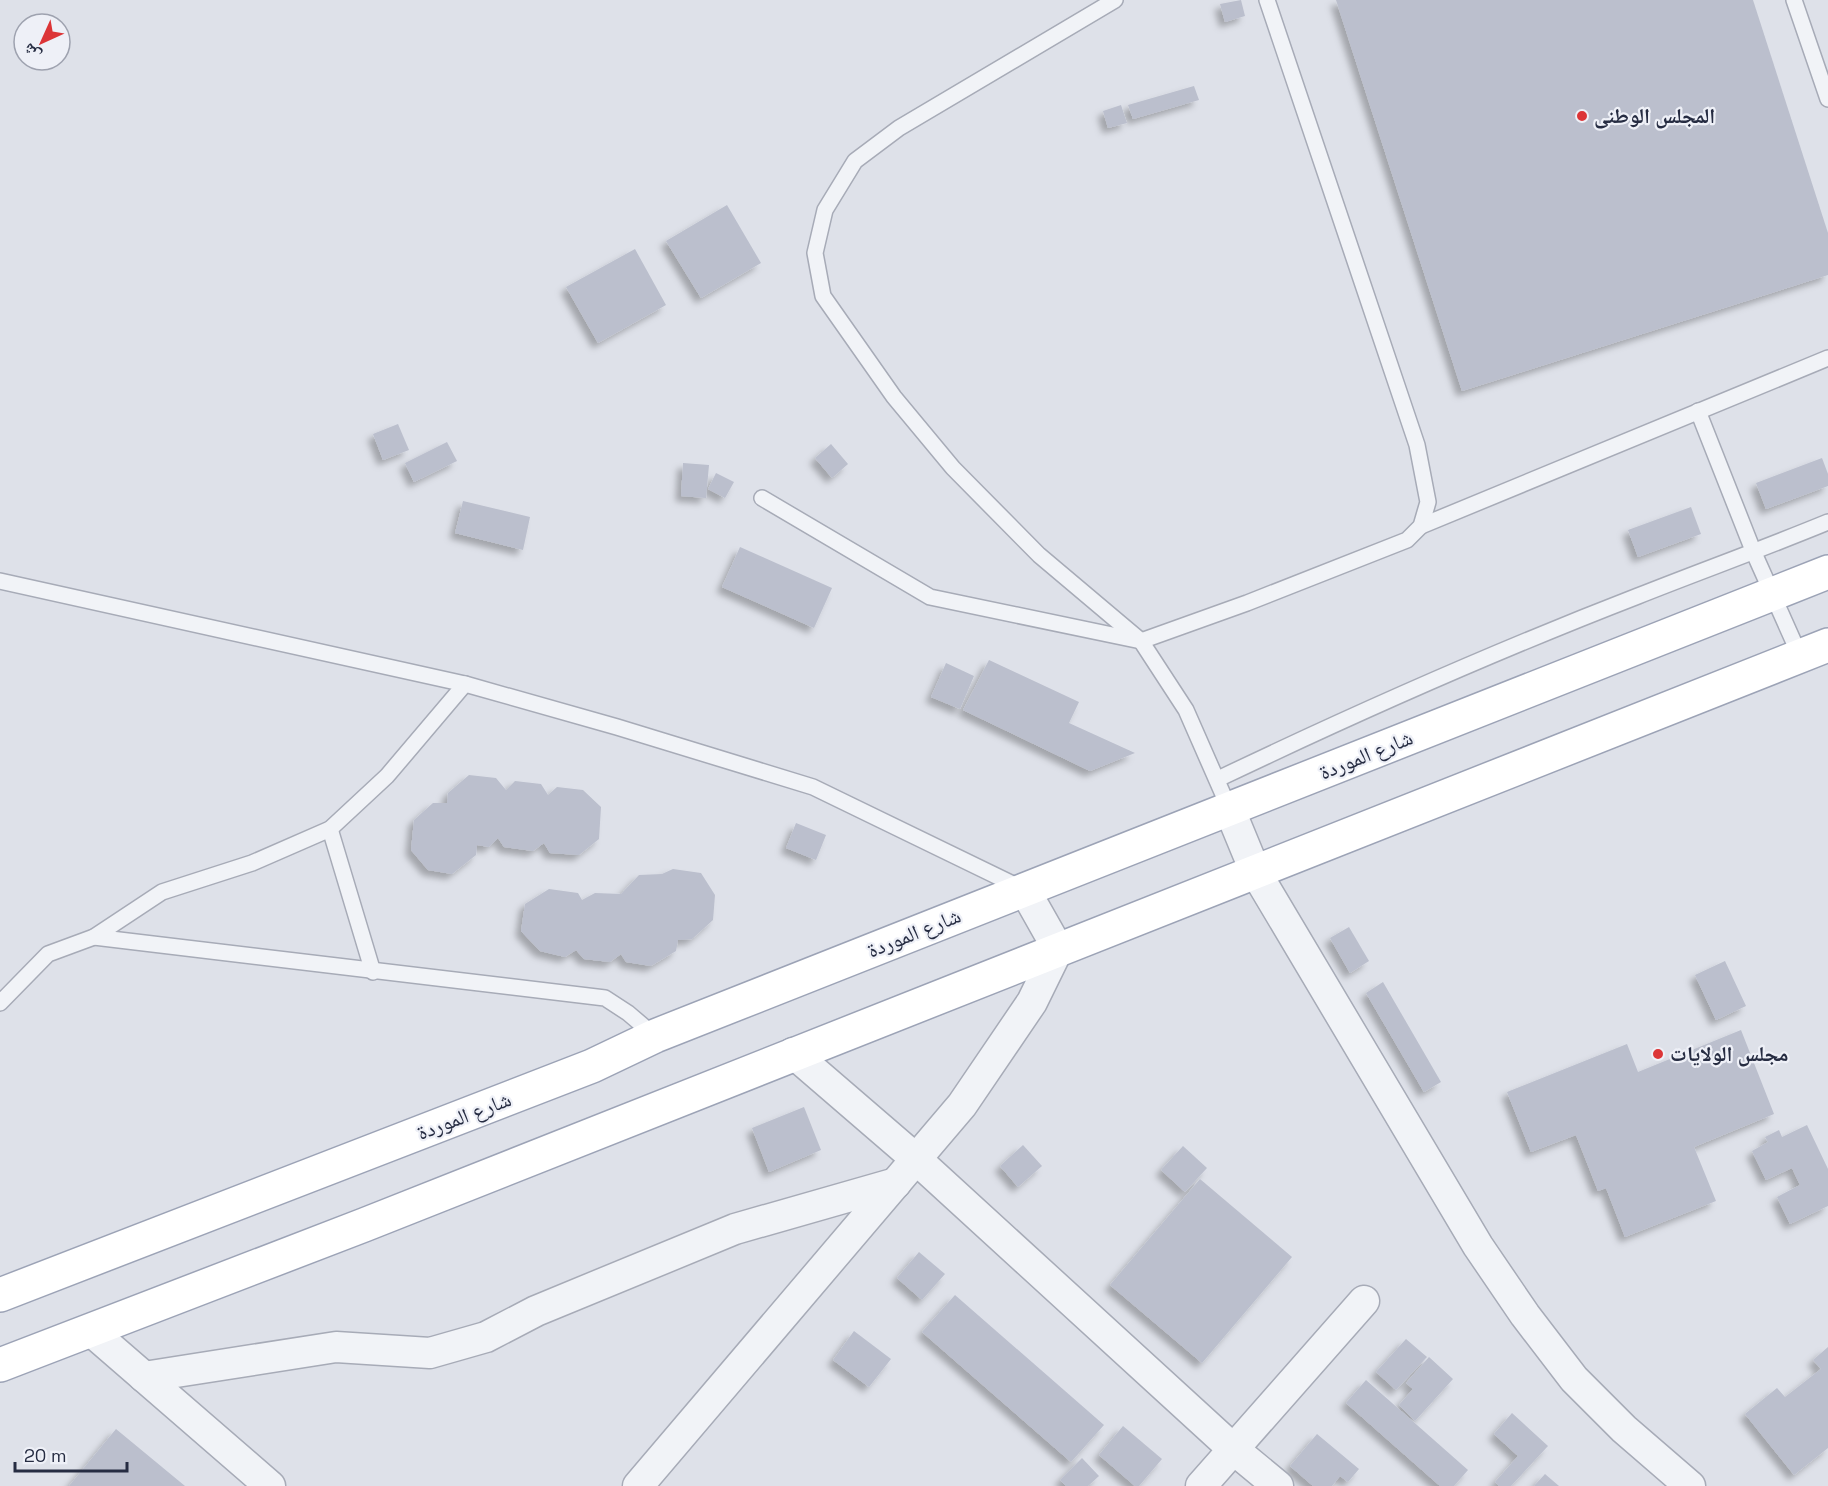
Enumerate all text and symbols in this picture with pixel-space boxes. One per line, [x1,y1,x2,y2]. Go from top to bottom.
north arrow [12,12,72,72]
text: ش [18,39,45,66]
place label: المجلس الوطنى [1594,102,1715,129]
marker: المجلس الوطنى [1575,109,1589,123]
street label: شارع الموردة [1315,724,1417,786]
street label: شارع الموردة [863,902,965,964]
place label: مجلس الولايات [1670,1040,1788,1067]
marker: مجلس الولايات [1651,1047,1665,1061]
street label: شارع الموردة [413,1085,515,1146]
scale bar [15,1435,128,1473]
text: 20 m [24,1444,67,1467]

